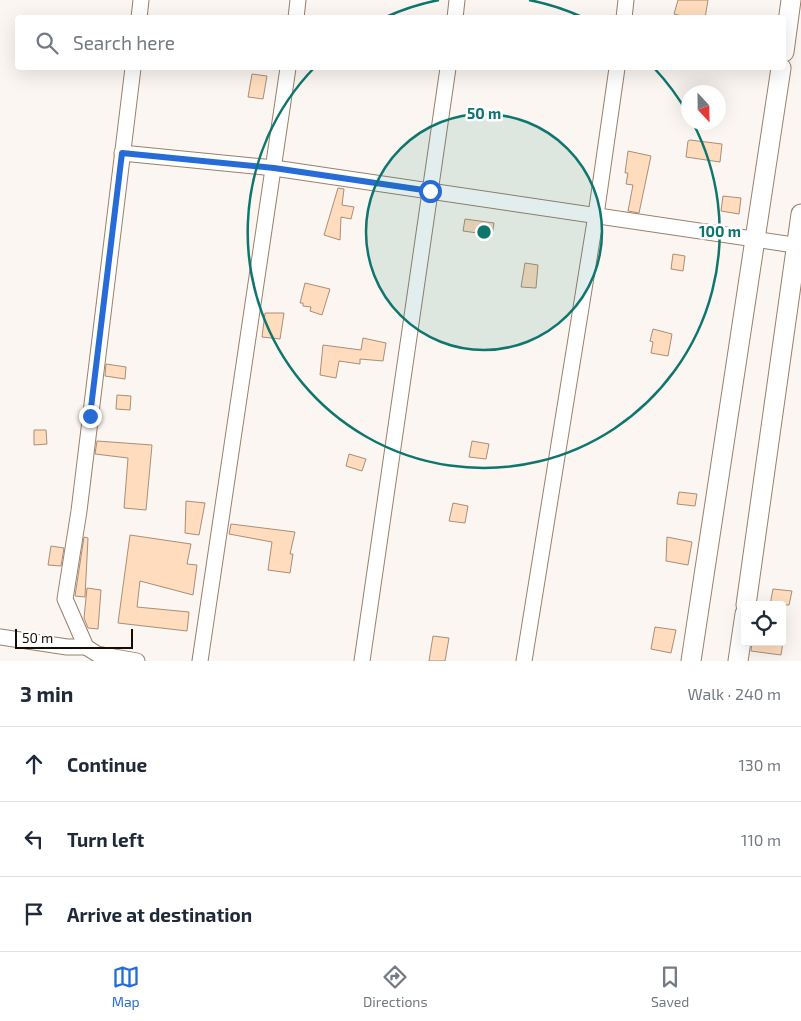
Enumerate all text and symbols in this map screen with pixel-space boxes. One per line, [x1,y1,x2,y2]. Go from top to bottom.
search box [15,15,786,70]
icon: search [33,29,61,57]
text: Search here [73,31,175,54]
north arrow [681,85,726,130]
text: 50 m [467,104,501,122]
route start [419,180,442,203]
text: 100 m [699,222,741,240]
centre of rings [475,223,493,241]
route end [79,405,102,428]
map controls [741,601,786,646]
button: locate [741,601,786,646]
scale bar [15,626,132,649]
text: 50 m [22,629,53,646]
text: 3 min [20,681,73,706]
text: Walk · 240 m [688,684,781,703]
icon: ahead [20,750,48,778]
text: Continue [67,753,147,776]
text: 130 m [739,755,781,774]
icon: left [20,825,48,853]
text: Turn left [67,828,144,851]
text: 110 m [741,830,781,849]
icon: arrive [20,900,48,928]
text: Arrive at destination [67,903,252,926]
tab: Map [112,963,140,1010]
tab: Directions [363,963,428,1010]
tab: Saved [651,963,689,1010]

